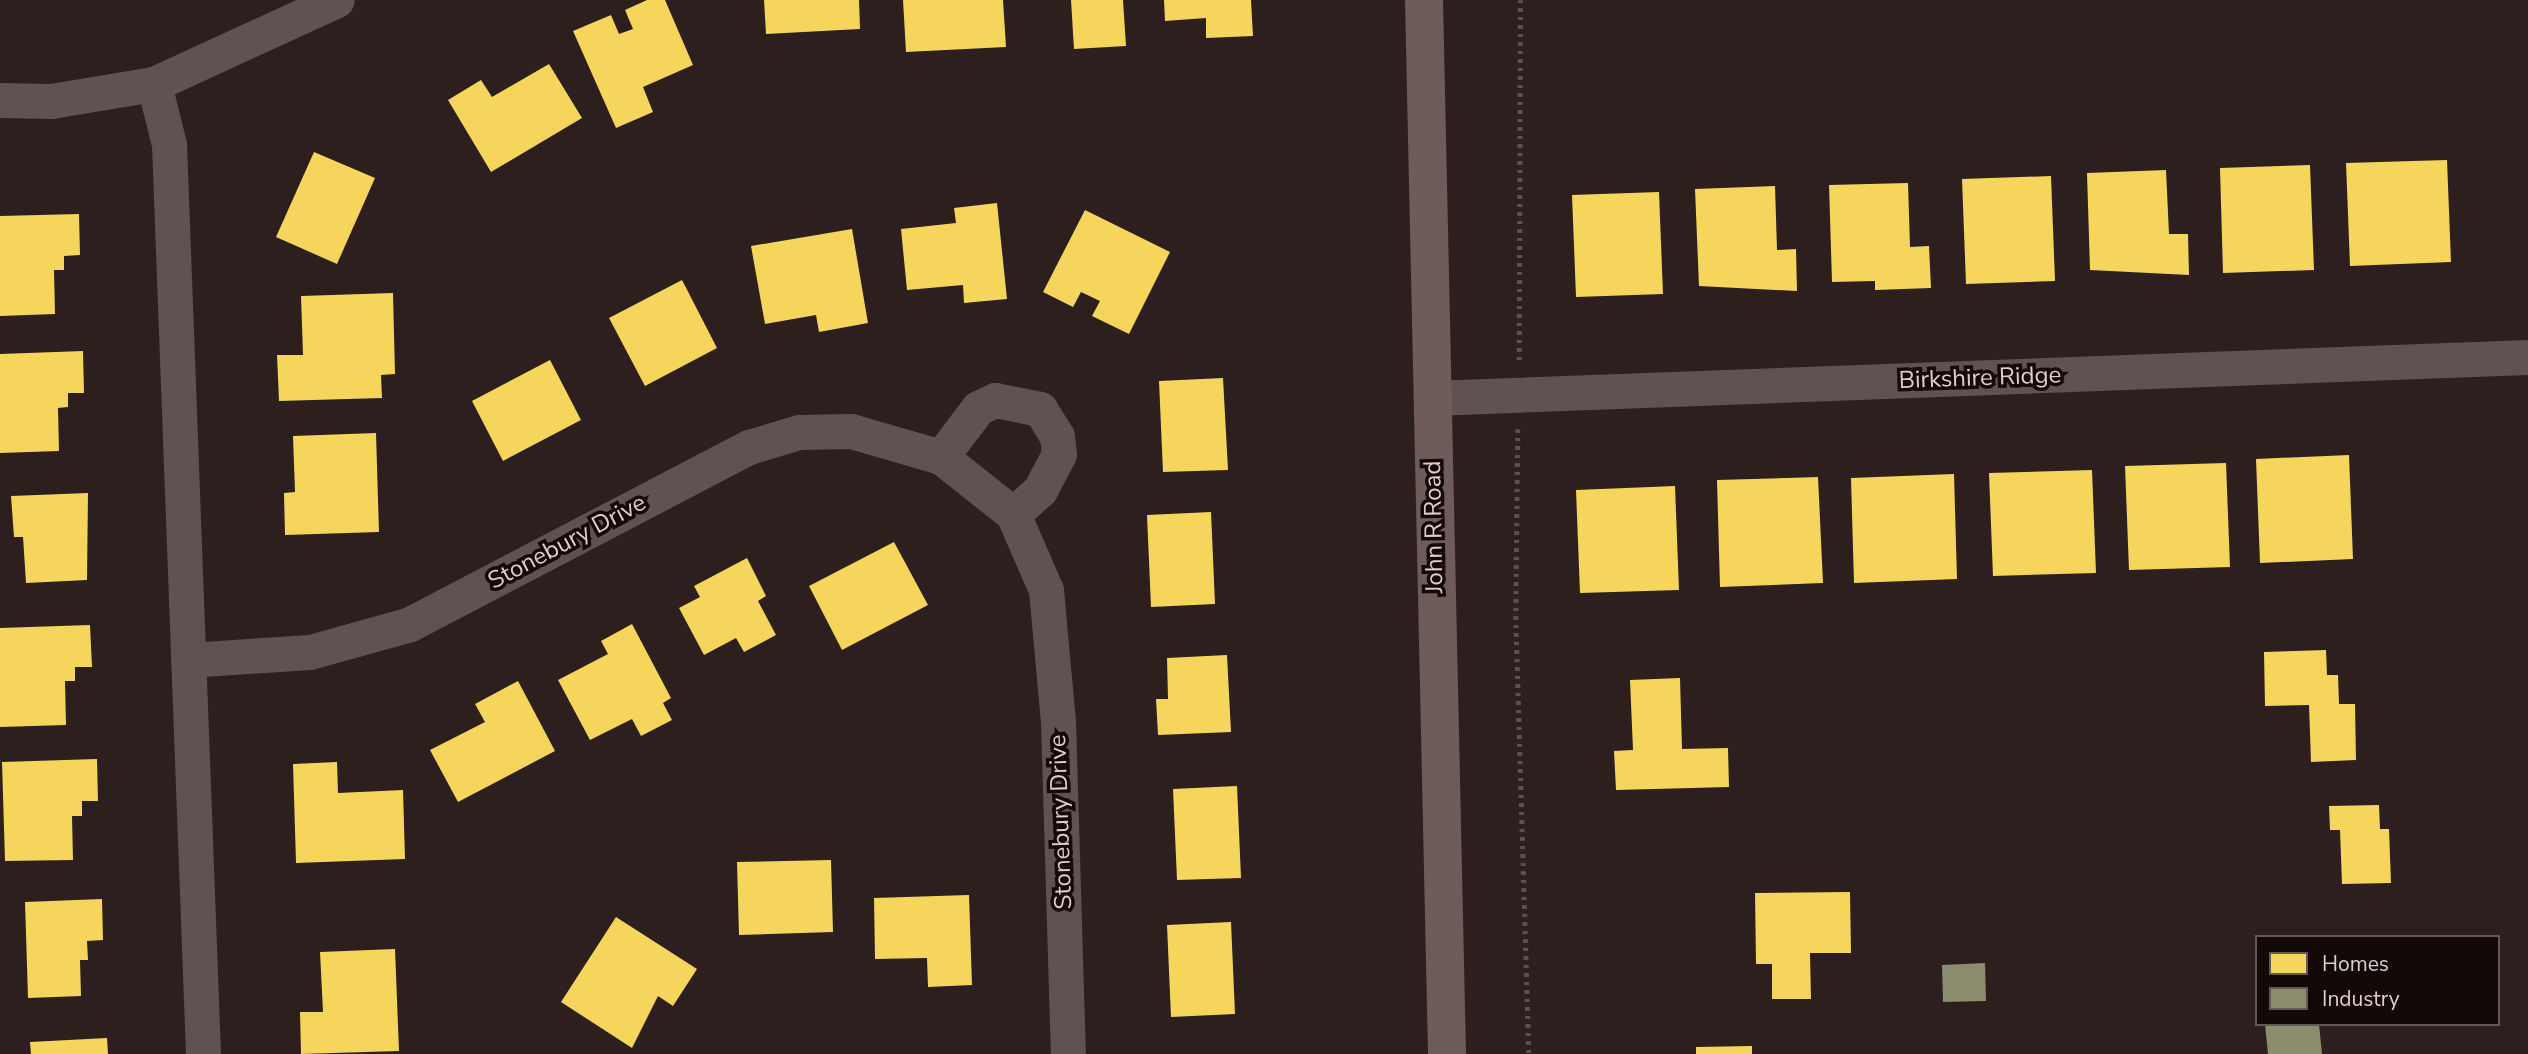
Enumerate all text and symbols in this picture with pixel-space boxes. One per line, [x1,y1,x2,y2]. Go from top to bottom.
street label: Birkshire Ridge [1898,361,2062,395]
street label: John R Road [1418,460,1450,594]
street label: Stonebury Drive [483,488,651,596]
street label: Stonebury Drive [1044,734,1078,910]
legend [2255,935,2500,1026]
text: Homes [2322,950,2389,978]
text: Industry [2322,985,2400,1013]

